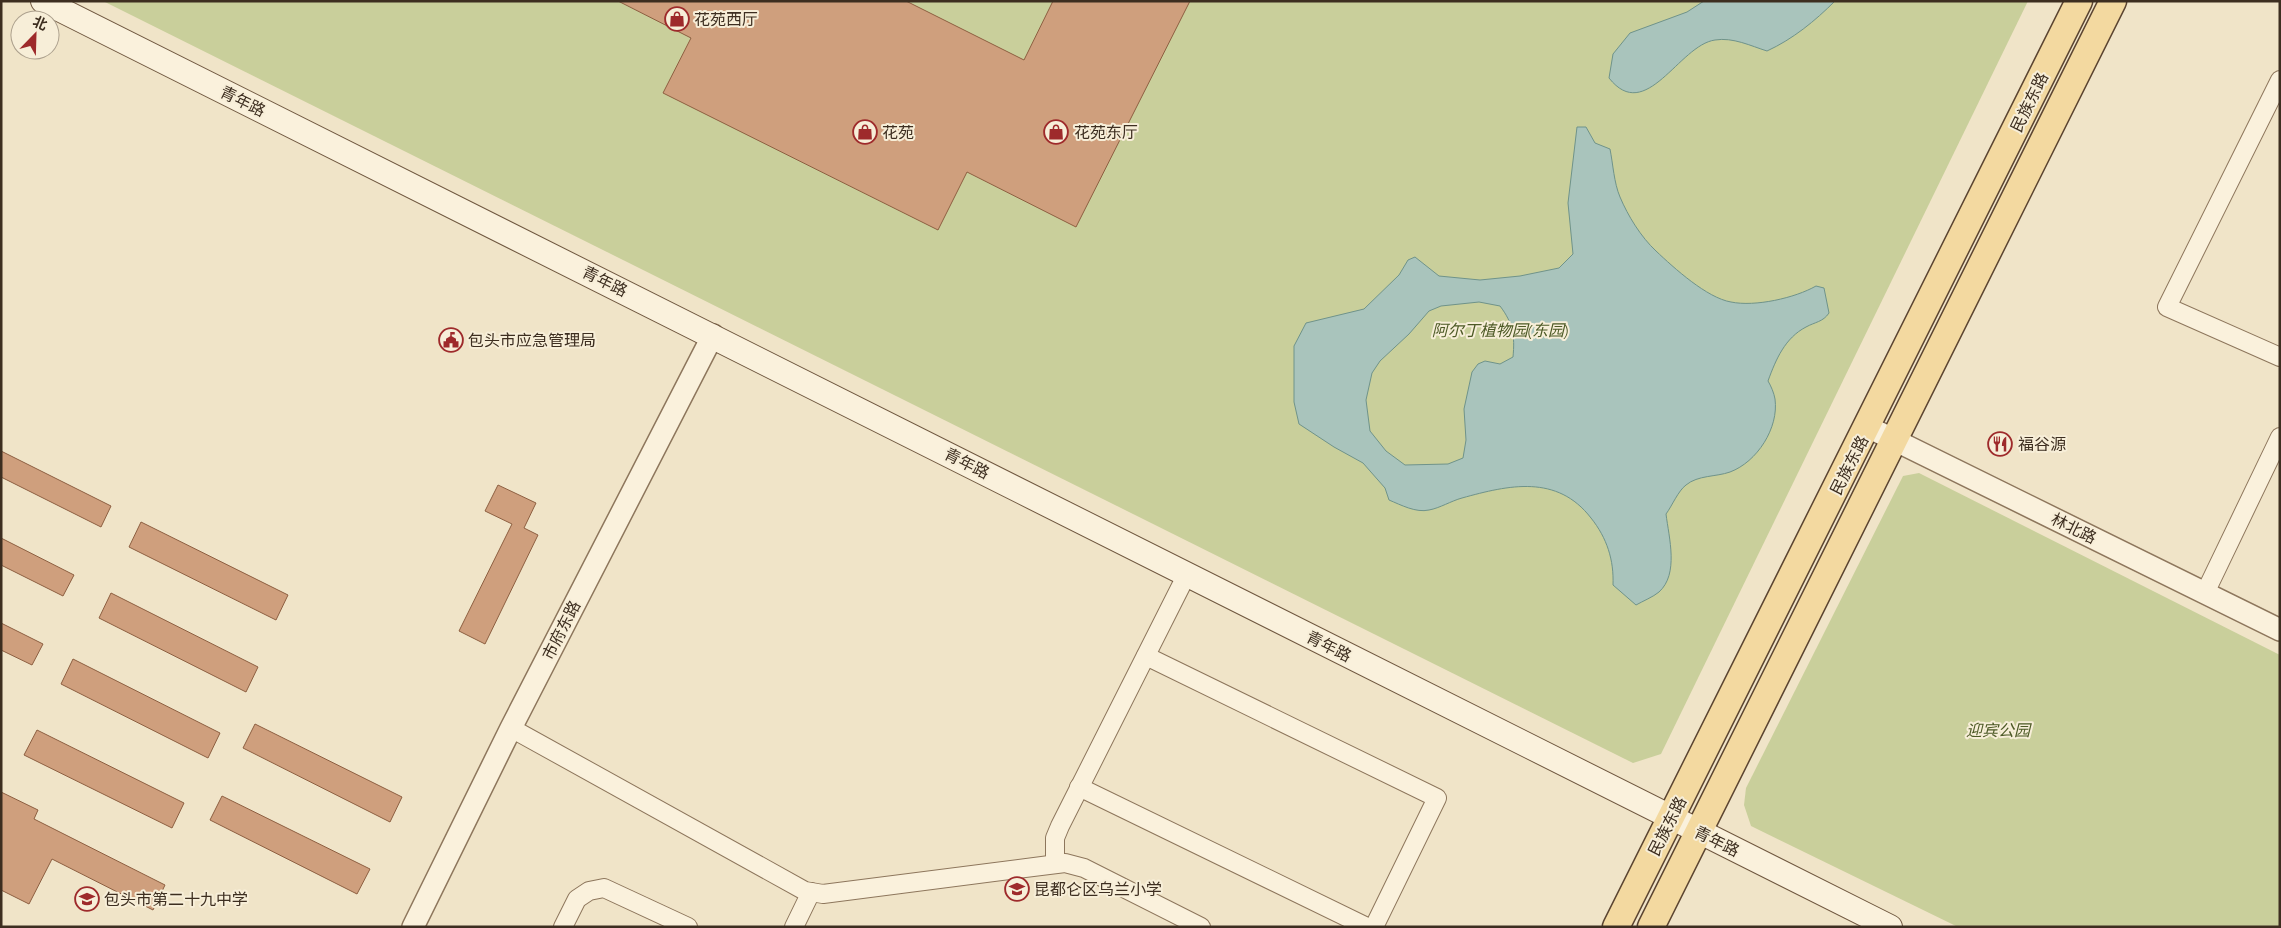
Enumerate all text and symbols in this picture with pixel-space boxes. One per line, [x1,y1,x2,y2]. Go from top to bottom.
shop icon: 花苑西厅 [664,6,690,32]
north arrow [10,10,60,60]
place label: 花苑西厅 [694,10,758,29]
text: 北 [30,13,50,34]
street label: 民族东路 [2007,69,2052,135]
street label: 青年路 [217,82,269,121]
shop icon: 花苑 [852,119,878,145]
shop icon: 花苑东厅 [1043,119,1069,145]
place label: 花苑 [882,123,914,142]
place label: 花苑东厅 [1074,123,1138,142]
street label: 青年路 [579,262,631,301]
park label: 阿尔丁植物园(东园) [1432,321,1568,340]
public building icon: 包头市应急管理局 [438,327,464,353]
place label: 包头市应急管理局 [468,331,596,350]
restaurant icon: 福谷源 [1987,431,2013,457]
street label: 民族东路 [1826,432,1872,498]
place label: 福谷源 [2018,435,2066,454]
street label: 青年路 [941,444,992,483]
street label: 林北路 [2048,509,2100,548]
street label: 市府东路 [538,597,584,663]
street label: 青年路 [1303,627,1354,666]
park label: 迎宾公园 [1966,721,2032,740]
street label: 民族东路 [1644,793,1690,859]
street label: 青年路 [1691,822,1743,861]
school or university icon: 昆都仑区乌兰小学 [1004,876,1030,902]
place label: 昆都仑区乌兰小学 [1034,880,1162,899]
school or university icon: 包头市第二十九中学 [74,886,100,912]
place label: 包头市第二十九中学 [104,890,248,909]

